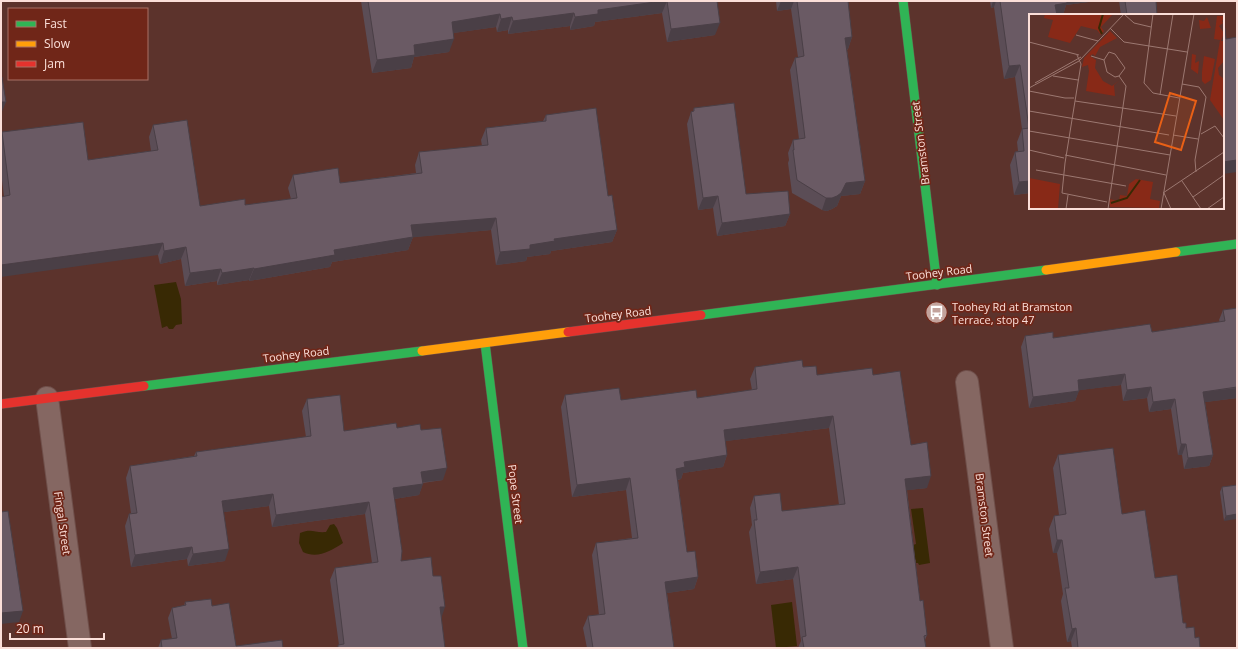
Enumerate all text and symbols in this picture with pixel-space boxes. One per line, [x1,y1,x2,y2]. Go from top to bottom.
legend [8,8,148,80]
inset map [1029,14,1224,209]
text: Fast [44,15,67,32]
text: Slow [44,35,71,52]
text: Jam [43,55,65,72]
street label: Bramston Street [907,100,933,186]
street label: Toohey Road [905,260,973,284]
bus stop icon: Toohey Rd at Bramston Terrace, stop 47 [924,299,950,325]
place label: Toohey Rd at Bramston Terrace, stop 47 [952,299,1072,327]
street label: Toohey Road [584,302,652,326]
street label: Toohey Road [262,342,330,366]
street label: Pope Street [505,463,527,525]
street label: Bramston Street [972,472,998,558]
street label: Fingal Street [51,490,75,556]
scale bar [10,615,104,641]
text: 20 m [16,620,44,637]

